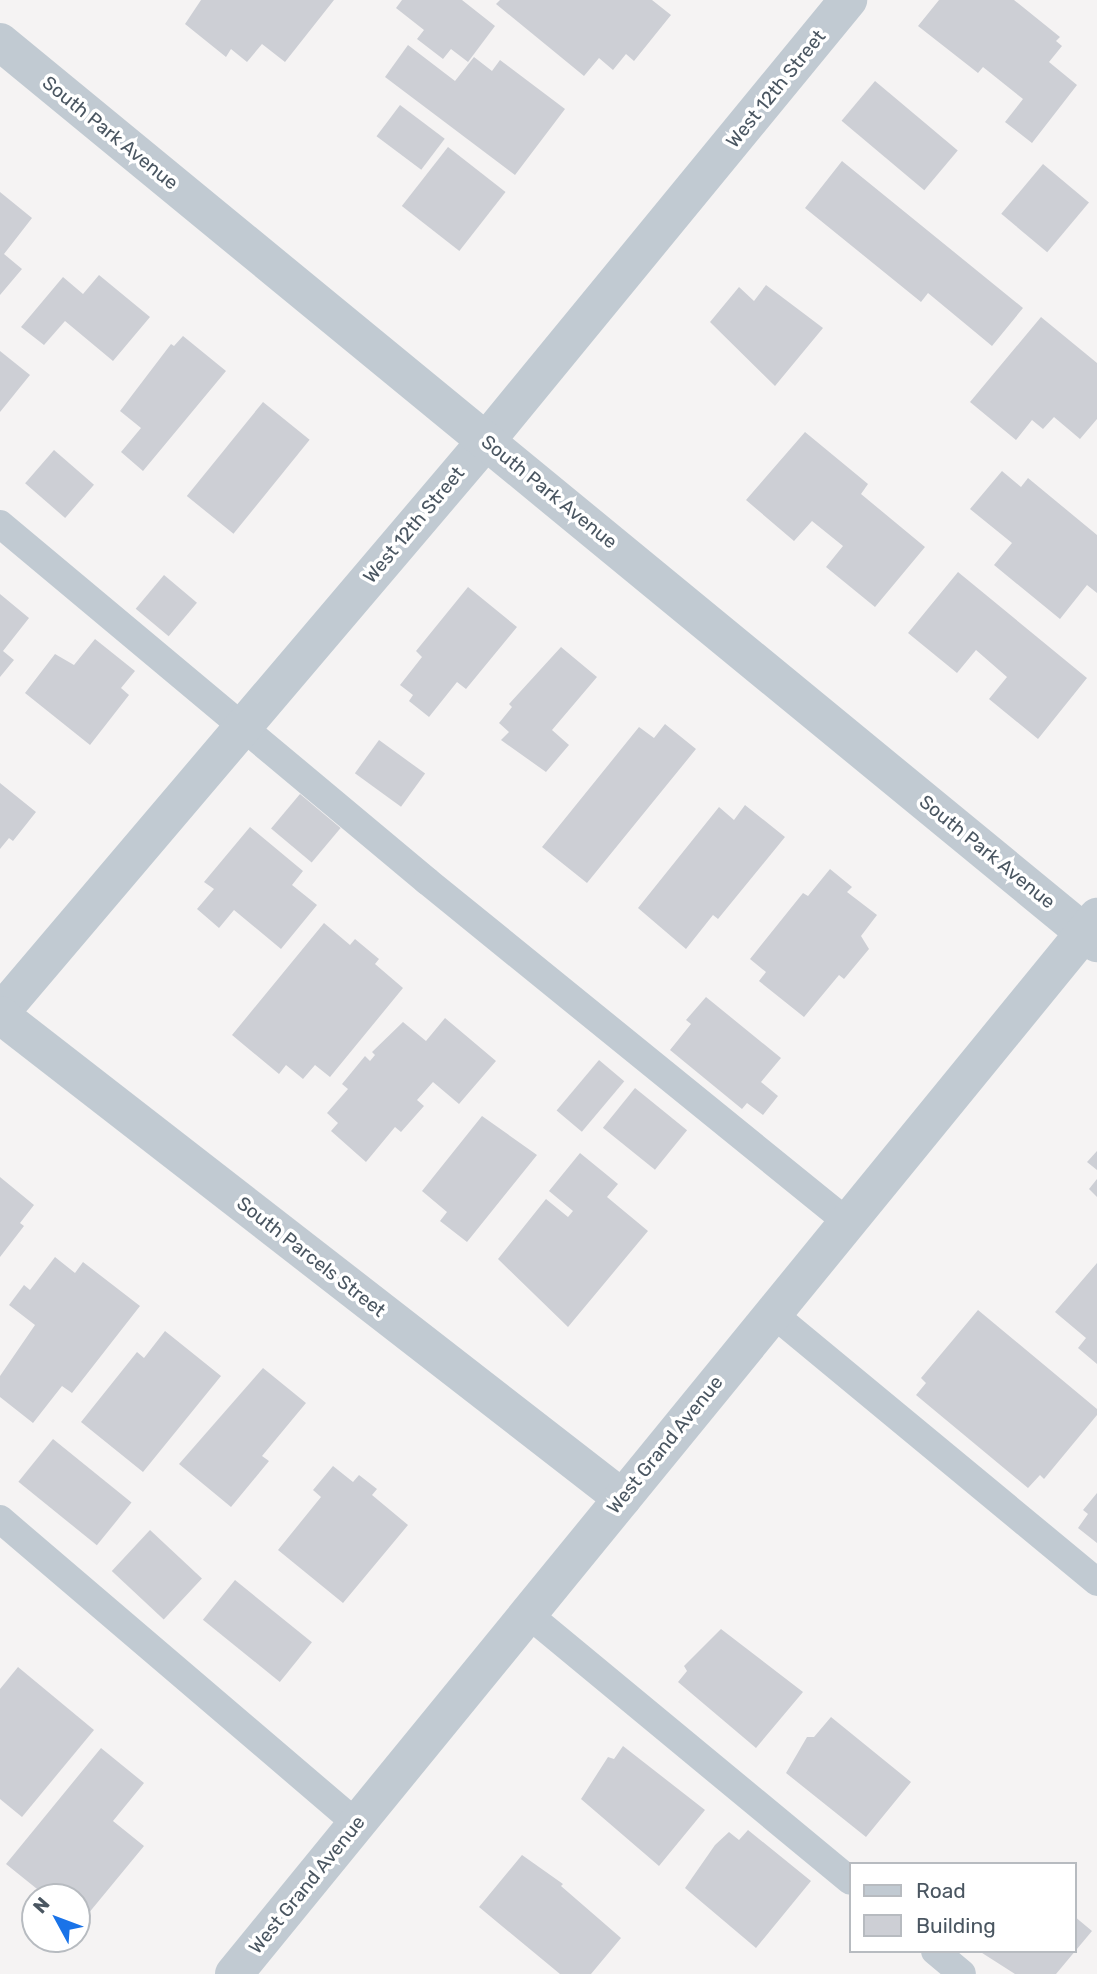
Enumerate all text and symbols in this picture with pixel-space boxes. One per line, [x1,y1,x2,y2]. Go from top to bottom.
street label: West 12th Street [721,25,831,153]
street label: South Park Avenue [37,71,183,195]
street label: South Park Avenue [476,430,622,554]
street label: West 12th Street [359,462,469,588]
street label: South Park Avenue [914,790,1060,914]
street label: South Parcels Street [232,1192,390,1322]
street label: West Grand Avenue [602,1371,728,1519]
street label: West Grand Avenue [244,1811,370,1959]
legend [848,1862,1076,1953]
text: Road [916,1878,966,1903]
north arrow [21,1883,91,1953]
text: N [28,1893,54,1918]
text: Building [916,1913,996,1938]

